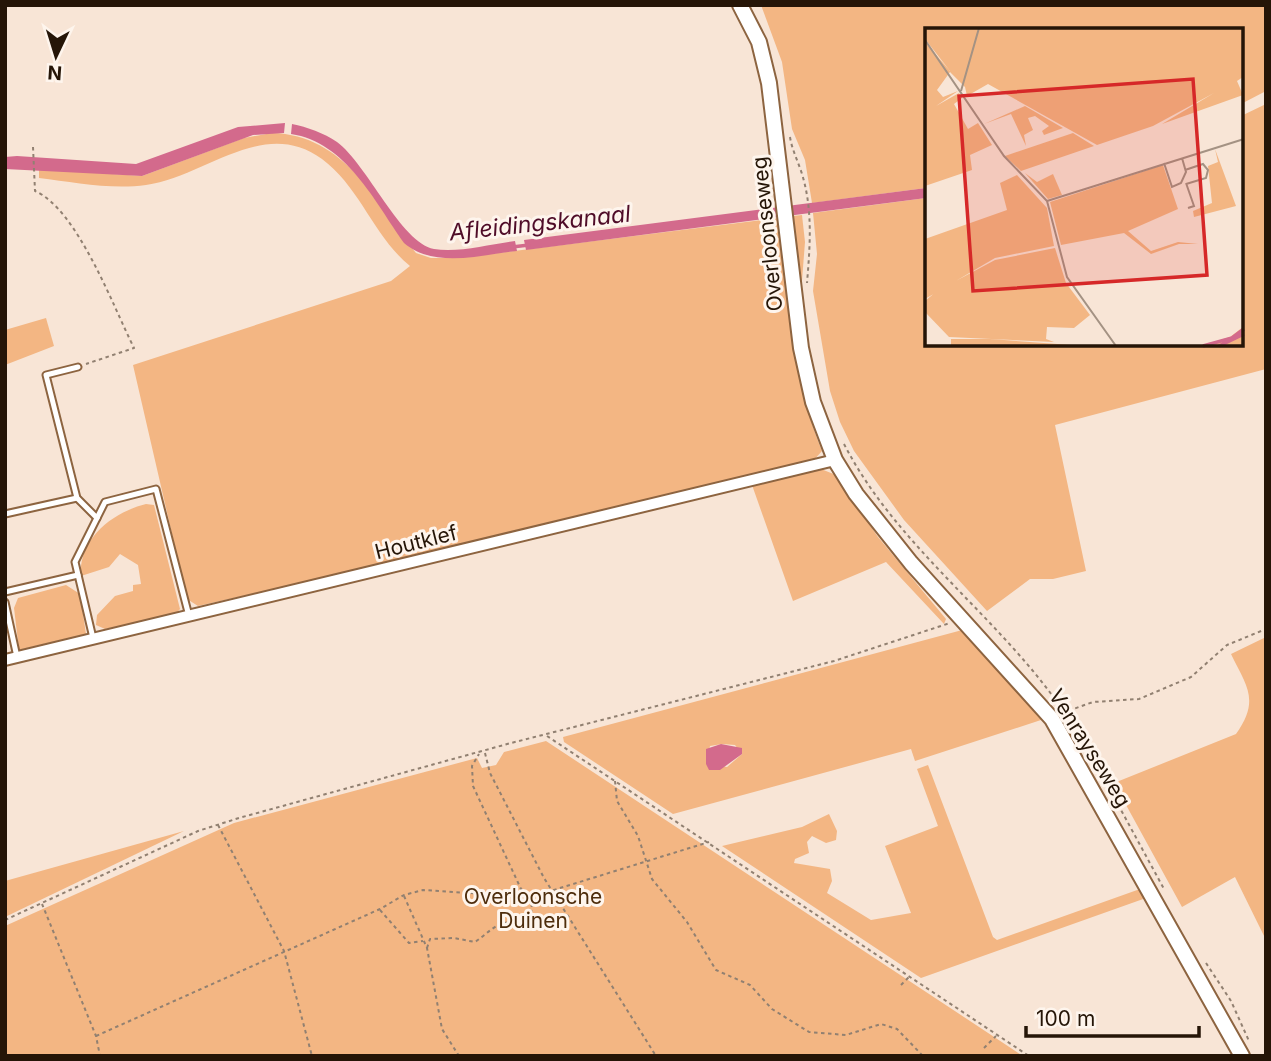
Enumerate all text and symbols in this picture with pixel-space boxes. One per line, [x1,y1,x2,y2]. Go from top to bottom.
north arrow [21,21,91,91]
inset map [925,28,1243,346]
text: N [47,60,63,84]
street label: Overloonseweg [746,155,788,313]
water label: Afleidingskanaal [447,200,632,247]
street label: Houtklef [372,520,460,564]
street label: Venrayseweg [1044,684,1136,812]
park label: Overloonsche Duinen [464,884,602,933]
scale bar [1026,995,1199,1038]
text: 100 m [1036,1006,1095,1031]

